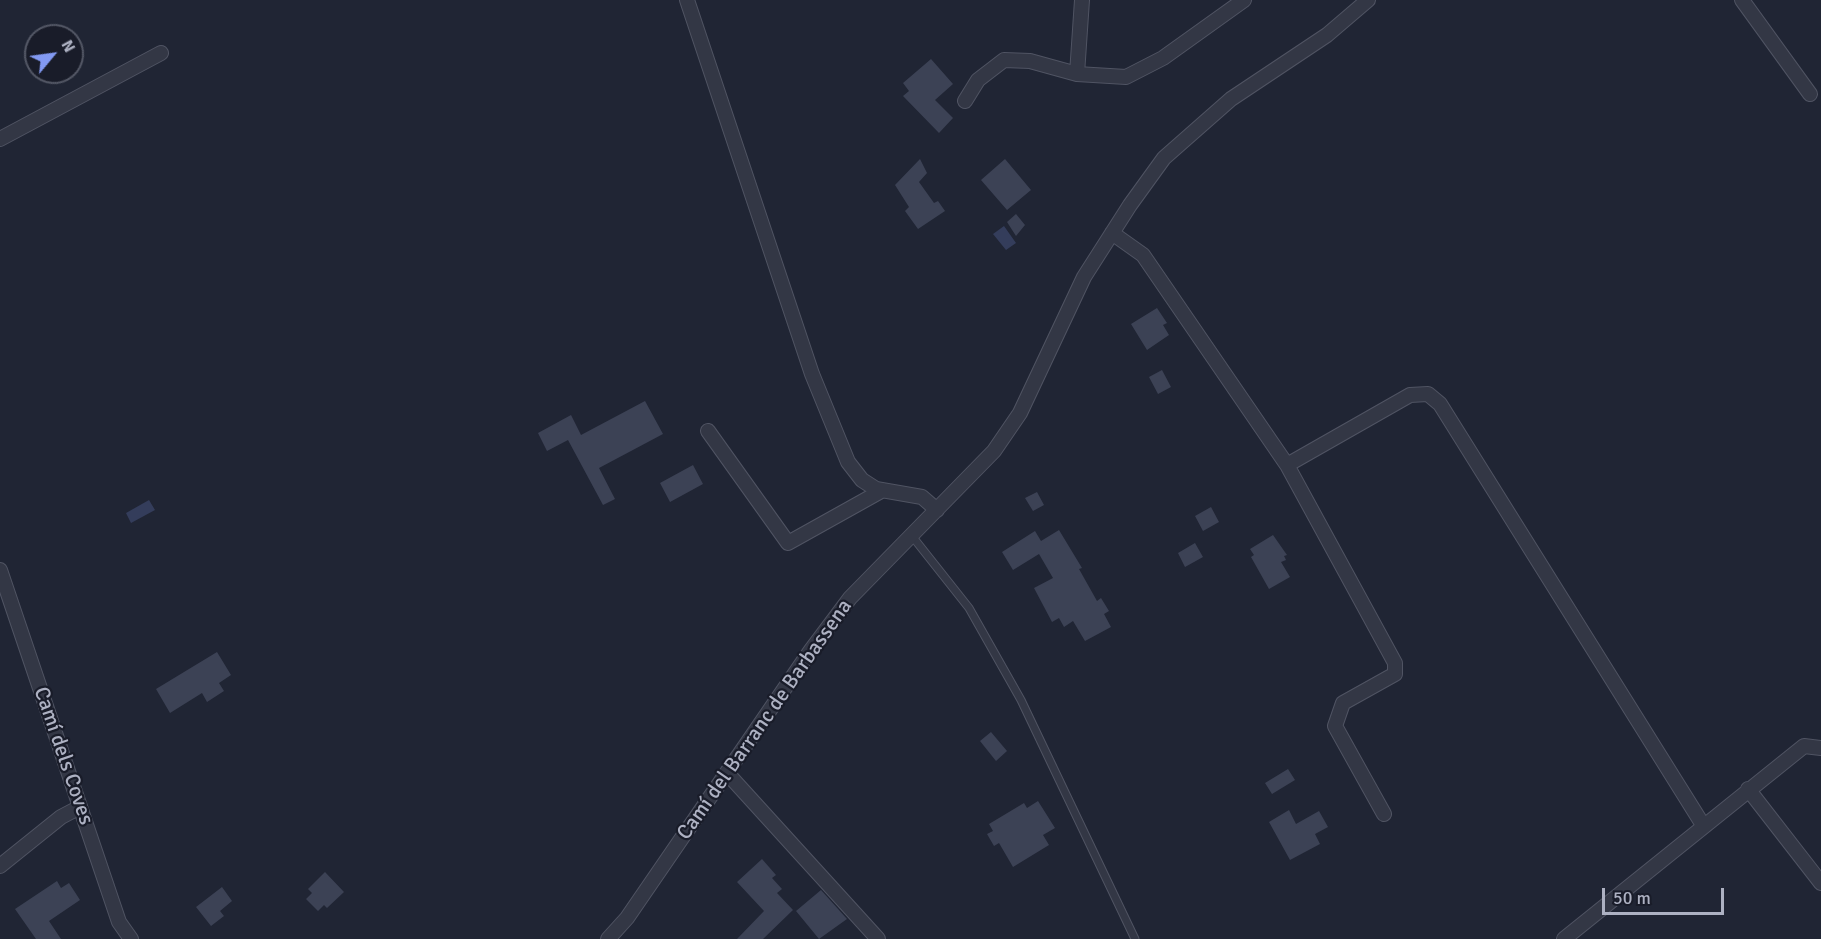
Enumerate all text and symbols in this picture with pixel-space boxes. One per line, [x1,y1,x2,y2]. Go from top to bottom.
north arrow [24,24,84,84]
text: N [57,37,79,56]
street label: Camí del Barranc de Barbassena [672,595,858,845]
street label: Camí dels Coves [28,684,98,828]
scale bar [1605,876,1726,914]
text: 50 m [1613,887,1651,909]

